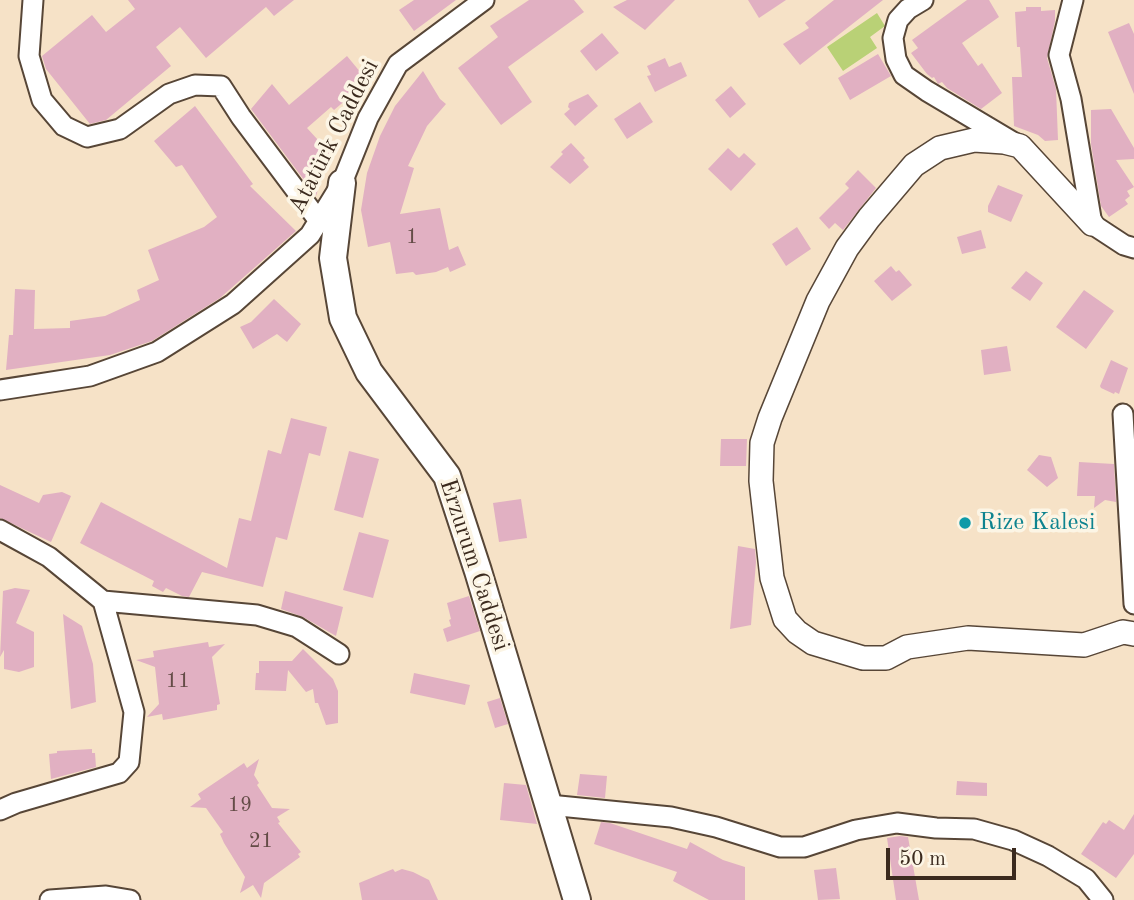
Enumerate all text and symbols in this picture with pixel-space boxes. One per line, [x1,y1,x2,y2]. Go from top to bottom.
street label: Atatürk Caddesi [283,55,385,219]
house number: 1 [406,224,418,250]
street label: Erzurum Caddesi [433,475,515,655]
place label: Rize Kalesi [979,509,1095,537]
marker: Rize Kalesi [957,515,973,531]
house number: 11 [166,668,190,694]
house number: 19 [228,792,252,818]
house number: 21 [249,828,273,854]
scale bar [889,834,1018,878]
text: 50 m [899,849,946,870]

